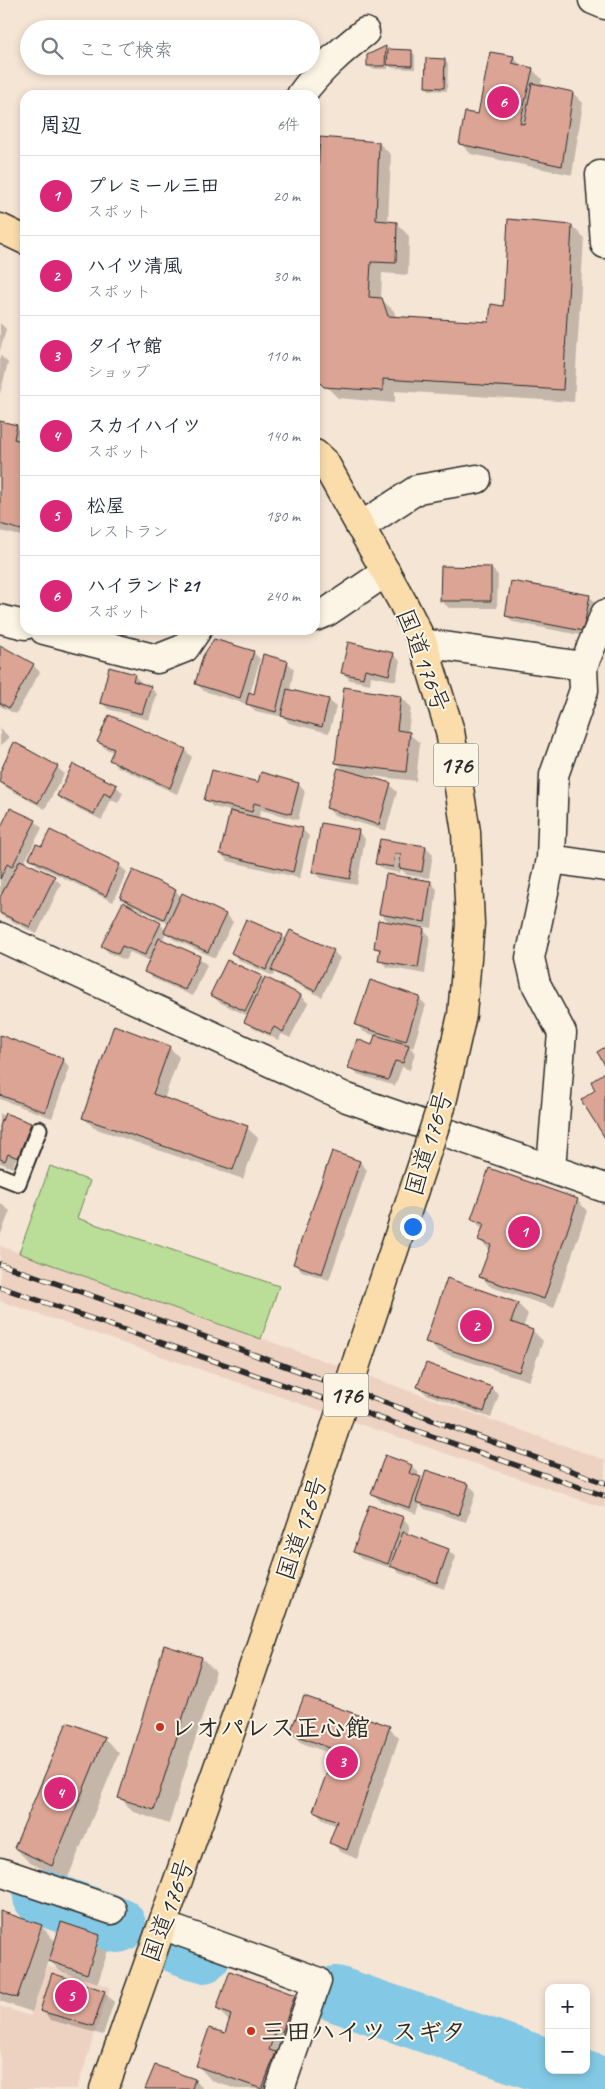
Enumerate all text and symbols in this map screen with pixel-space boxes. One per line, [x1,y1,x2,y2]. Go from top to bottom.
search box [20,20,320,75]
icon: search [38,34,66,62]
text: ここで検索 [78,38,173,62]
pin: 6 [487,83,519,121]
text: 周辺 [40,112,82,138]
text: 6件 [277,115,300,135]
text: プレミール三田 [87,174,219,198]
text: 1 [52,186,60,206]
text: 20 m [273,186,300,206]
text: スポット [87,202,151,222]
text: ハイツ清風 [87,254,182,278]
text: 2 [52,266,60,286]
text: 30 m [273,266,300,286]
text: スポット [87,282,151,302]
text: タイヤ館 [87,334,162,358]
text: 3 [52,346,60,366]
text: 110 m [266,346,300,366]
text: ショップ [87,362,150,382]
text: スカイハイツ [87,414,201,438]
text: 4 [52,426,60,446]
text: 140 m [266,426,300,446]
text: スポット [87,442,151,462]
text: 松屋 [87,494,125,518]
text: 5 [53,506,59,526]
text: 180 m [266,506,300,526]
text: レストラン [87,522,168,542]
text: ハイランド21 [87,574,199,598]
text: 6 [52,586,60,606]
text: 240 m [266,586,300,606]
text: スポット [87,602,151,622]
street label: 国道176号 [389,604,457,717]
road number: 176 [434,744,478,786]
street label: 国道176号 [398,1087,460,1200]
pin: 1 [508,1213,540,1251]
your location [400,1214,426,1240]
pin: 2 [460,1307,492,1345]
road number: 176 [324,1374,368,1416]
street label: 国道176号 [269,1472,335,1585]
place label: レオパレス正心館 [170,1712,370,1744]
marker: レオパレス正心館 [154,1721,166,1733]
pin: 3 [326,1743,358,1781]
pin: 4 [44,1774,76,1812]
street label: 国道176号 [134,1854,202,1967]
pin: 5 [55,1977,87,2015]
map controls [545,1984,590,2074]
button: + [545,1984,590,2029]
place label: 三田ハイツ スギタ [261,2016,467,2048]
marker: 三田ハイツ スギタ [245,2025,257,2037]
button: − [545,2029,590,2074]

